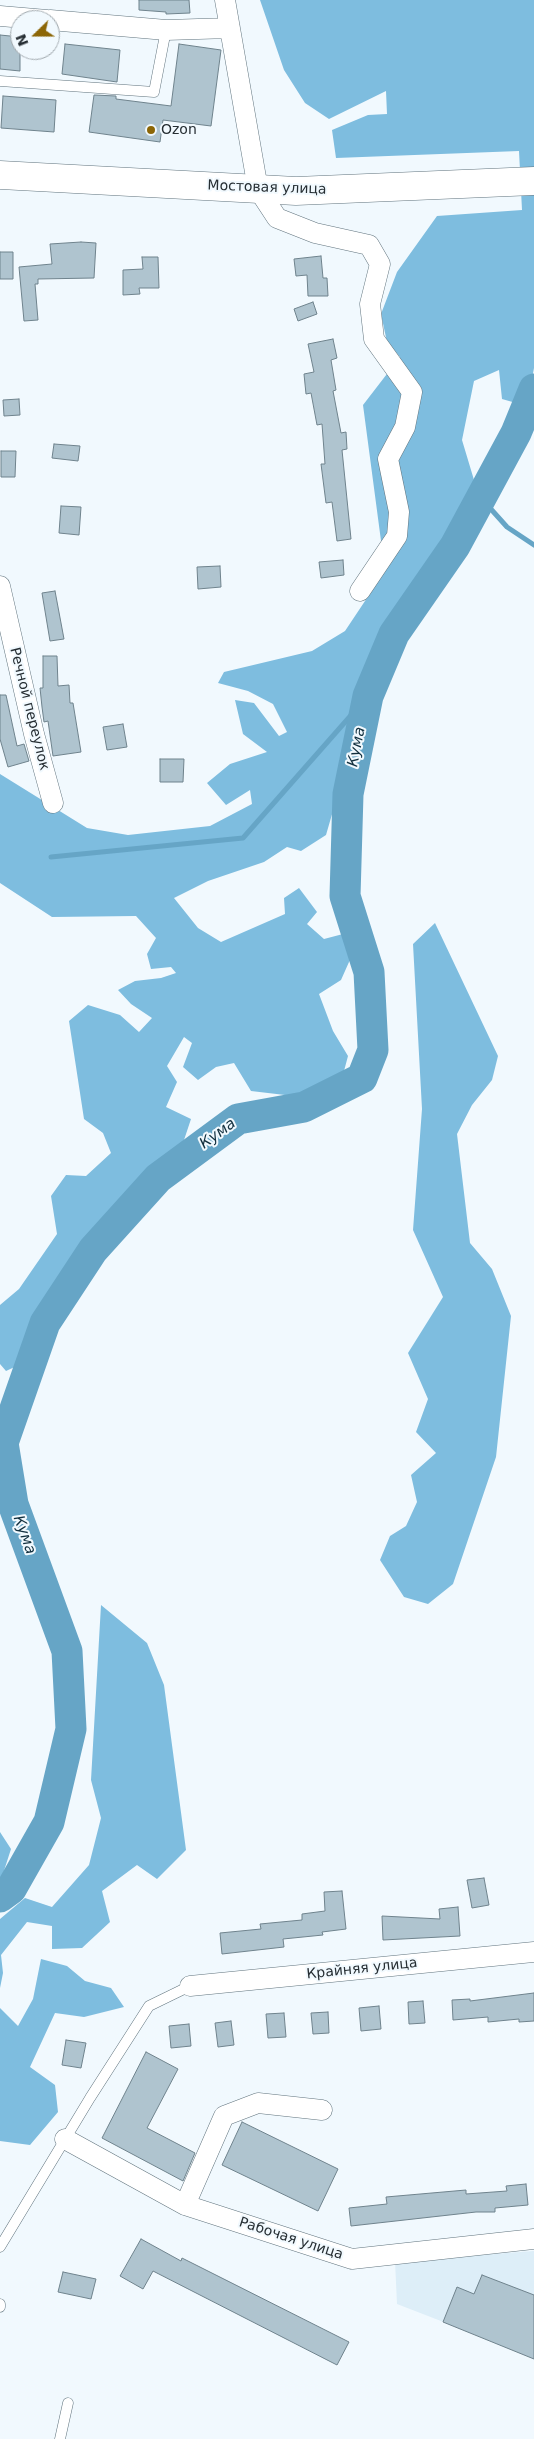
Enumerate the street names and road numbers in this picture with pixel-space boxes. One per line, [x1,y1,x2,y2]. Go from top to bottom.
street label: Мостовая улица [207,178,327,198]
street label: Речной переулок [6,646,52,772]
street label: Крайняя улица [306,1955,418,1983]
street label: Рабочая улица [237,2214,345,2264]

